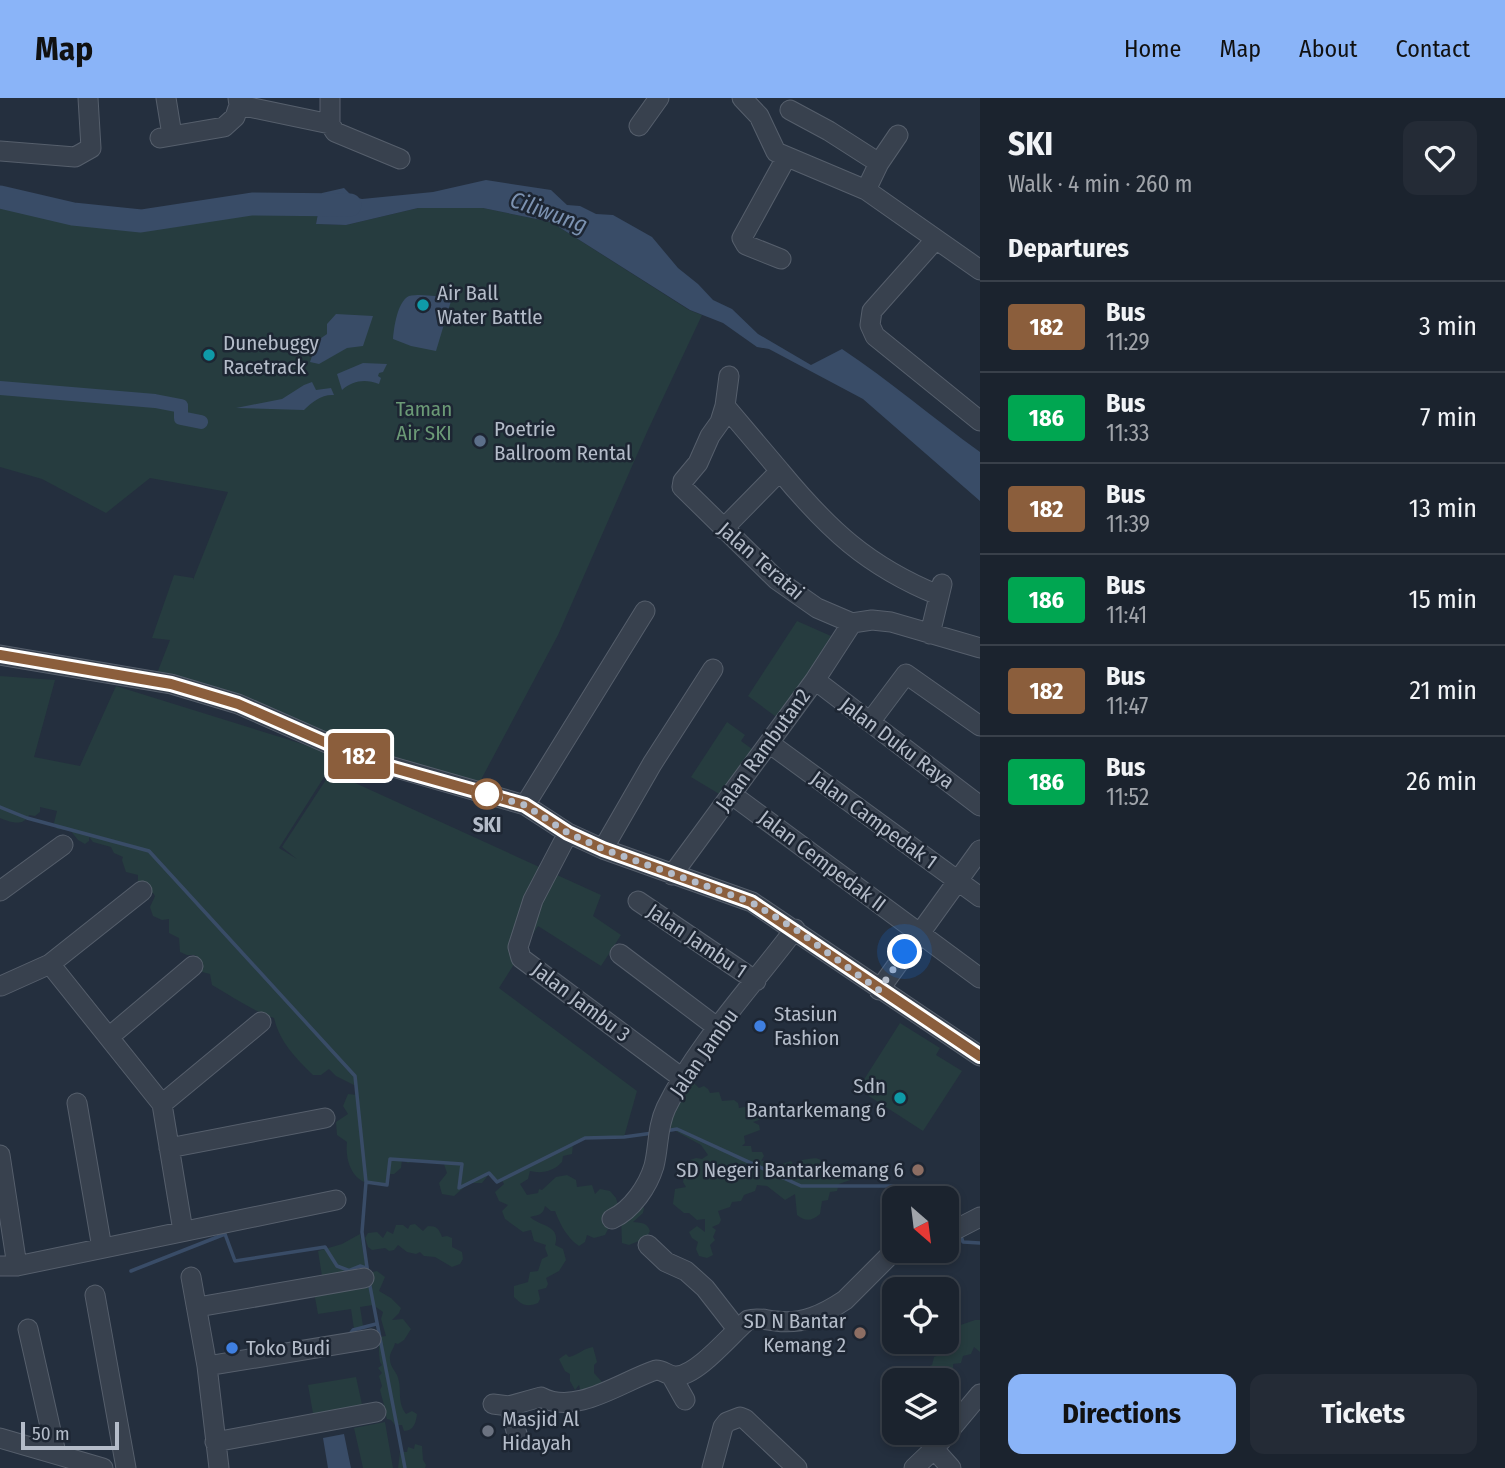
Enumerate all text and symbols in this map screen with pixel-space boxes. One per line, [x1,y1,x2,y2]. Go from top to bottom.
text: Map [35,29,93,69]
text: Home [1124,35,1181,63]
text: Map [1219,35,1261,63]
text: About [1299,35,1357,63]
text: Contact [1395,35,1470,63]
button: heart [1403,121,1477,195]
text: SKI [1008,124,1053,164]
text: Walk · 4 min · 260 m [1008,170,1193,198]
water label: Ciliwung [507,185,591,239]
text: Departures [1008,233,1129,264]
place label: Air Ball Water Battle [437,280,543,330]
marker: Air Ball Water Battle [415,297,431,313]
text: Bus [1106,297,1145,328]
text: 3 min [1419,311,1477,342]
text: 182 [1030,313,1063,341]
text: 11:29 [1106,328,1150,356]
place label: Dunebuggy Racetrack [223,330,320,380]
marker: Dunebuggy Racetrack [201,347,217,363]
text: Bus [1106,388,1145,419]
park label: Taman Air SKI [396,396,452,446]
text: 7 min [1420,402,1477,433]
text: 186 [1029,404,1064,432]
place label: Poetrie Ballroom Rental [494,416,632,466]
text: 11:33 [1106,419,1149,447]
marker: Poetrie Ballroom Rental [472,433,488,449]
text: Bus [1106,479,1145,510]
text: 13 min [1409,493,1477,524]
text: 182 [1030,495,1063,523]
text: 11:39 [1106,510,1150,538]
street label: Jalan Teratai [713,516,809,606]
text: Bus [1106,570,1145,601]
text: 15 min [1409,584,1477,615]
text: 186 [1029,586,1064,614]
text: 11:41 [1106,601,1147,629]
text: Bus [1106,661,1145,692]
text: 21 min [1410,675,1477,706]
text: 182 [1030,677,1063,705]
street label: Jalan Rambutan2 [710,684,816,816]
street label: Jalan Duku Raya [835,691,959,795]
text: 11:47 [1106,692,1148,720]
line badge: 182 [319,733,399,779]
text: 182 [342,742,376,770]
text: Bus [1106,752,1145,783]
street label: Jalan Campedak 1 [805,765,943,875]
text: 26 min [1406,766,1477,797]
text: 186 [1029,768,1064,796]
marker: SKI [472,779,502,809]
text: 11:52 [1106,783,1149,811]
street label: Jalan Cempedak II [753,805,891,917]
place label: SKI [473,812,501,838]
street label: Jalan Jambu 1 [642,898,752,984]
your location [887,934,922,969]
street label: Jalan Jambu 3 [527,957,635,1047]
place label: Stasiun Fashion [774,1001,840,1051]
street label: Jalan Jambu [664,1004,744,1102]
marker: Stasiun Fashion [752,1018,768,1034]
place label: Sdn Bantarkemang 6 [746,1073,886,1123]
marker: Sdn Bantarkemang 6 [892,1090,908,1106]
place label: SD Negeri Bantarkemang 6 [676,1157,904,1183]
marker: SD Negeri Bantarkemang 6 [910,1162,926,1178]
north arrow [882,1186,959,1264]
map controls [882,1186,959,1445]
button: locate [882,1277,959,1354]
place label: SD N Bantar Kemang 2 [744,1308,847,1358]
marker: SD N Bantar Kemang 2 [852,1325,868,1341]
place label: Toko Budi [246,1335,330,1361]
marker: Toko Budi [224,1340,240,1356]
button: layers [882,1368,959,1445]
button: Directions [1008,1374,1236,1454]
button: Tickets [1250,1374,1477,1454]
place label: Masjid Al Hidayah [502,1406,580,1456]
scale bar [21,1419,119,1451]
text: 50 m [32,1422,70,1445]
marker: Masjid Al Hidayah [480,1423,496,1439]

